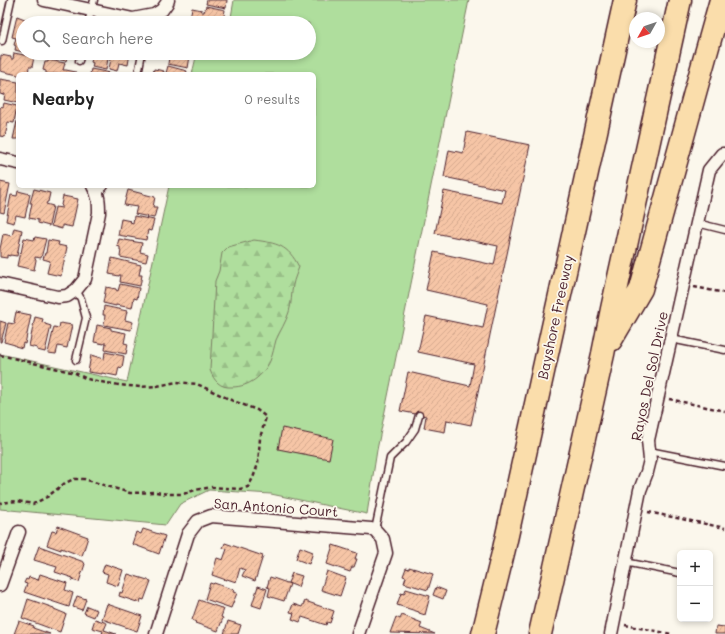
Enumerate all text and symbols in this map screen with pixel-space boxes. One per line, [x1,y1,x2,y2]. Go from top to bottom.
north arrow [629,12,665,48]
search box [16,16,316,60]
icon: search [30,27,52,49]
text: Search here [62,28,153,48]
text: Nearby [32,87,94,109]
text: 0 results [245,90,300,107]
street label: Bayshore Freeway [533,253,577,381]
street label: Rayos Del Sol Drive [626,309,672,443]
street label: San Antonio Court [213,493,339,521]
map controls [677,550,713,622]
button: + [677,550,713,586]
button: − [677,586,713,622]

